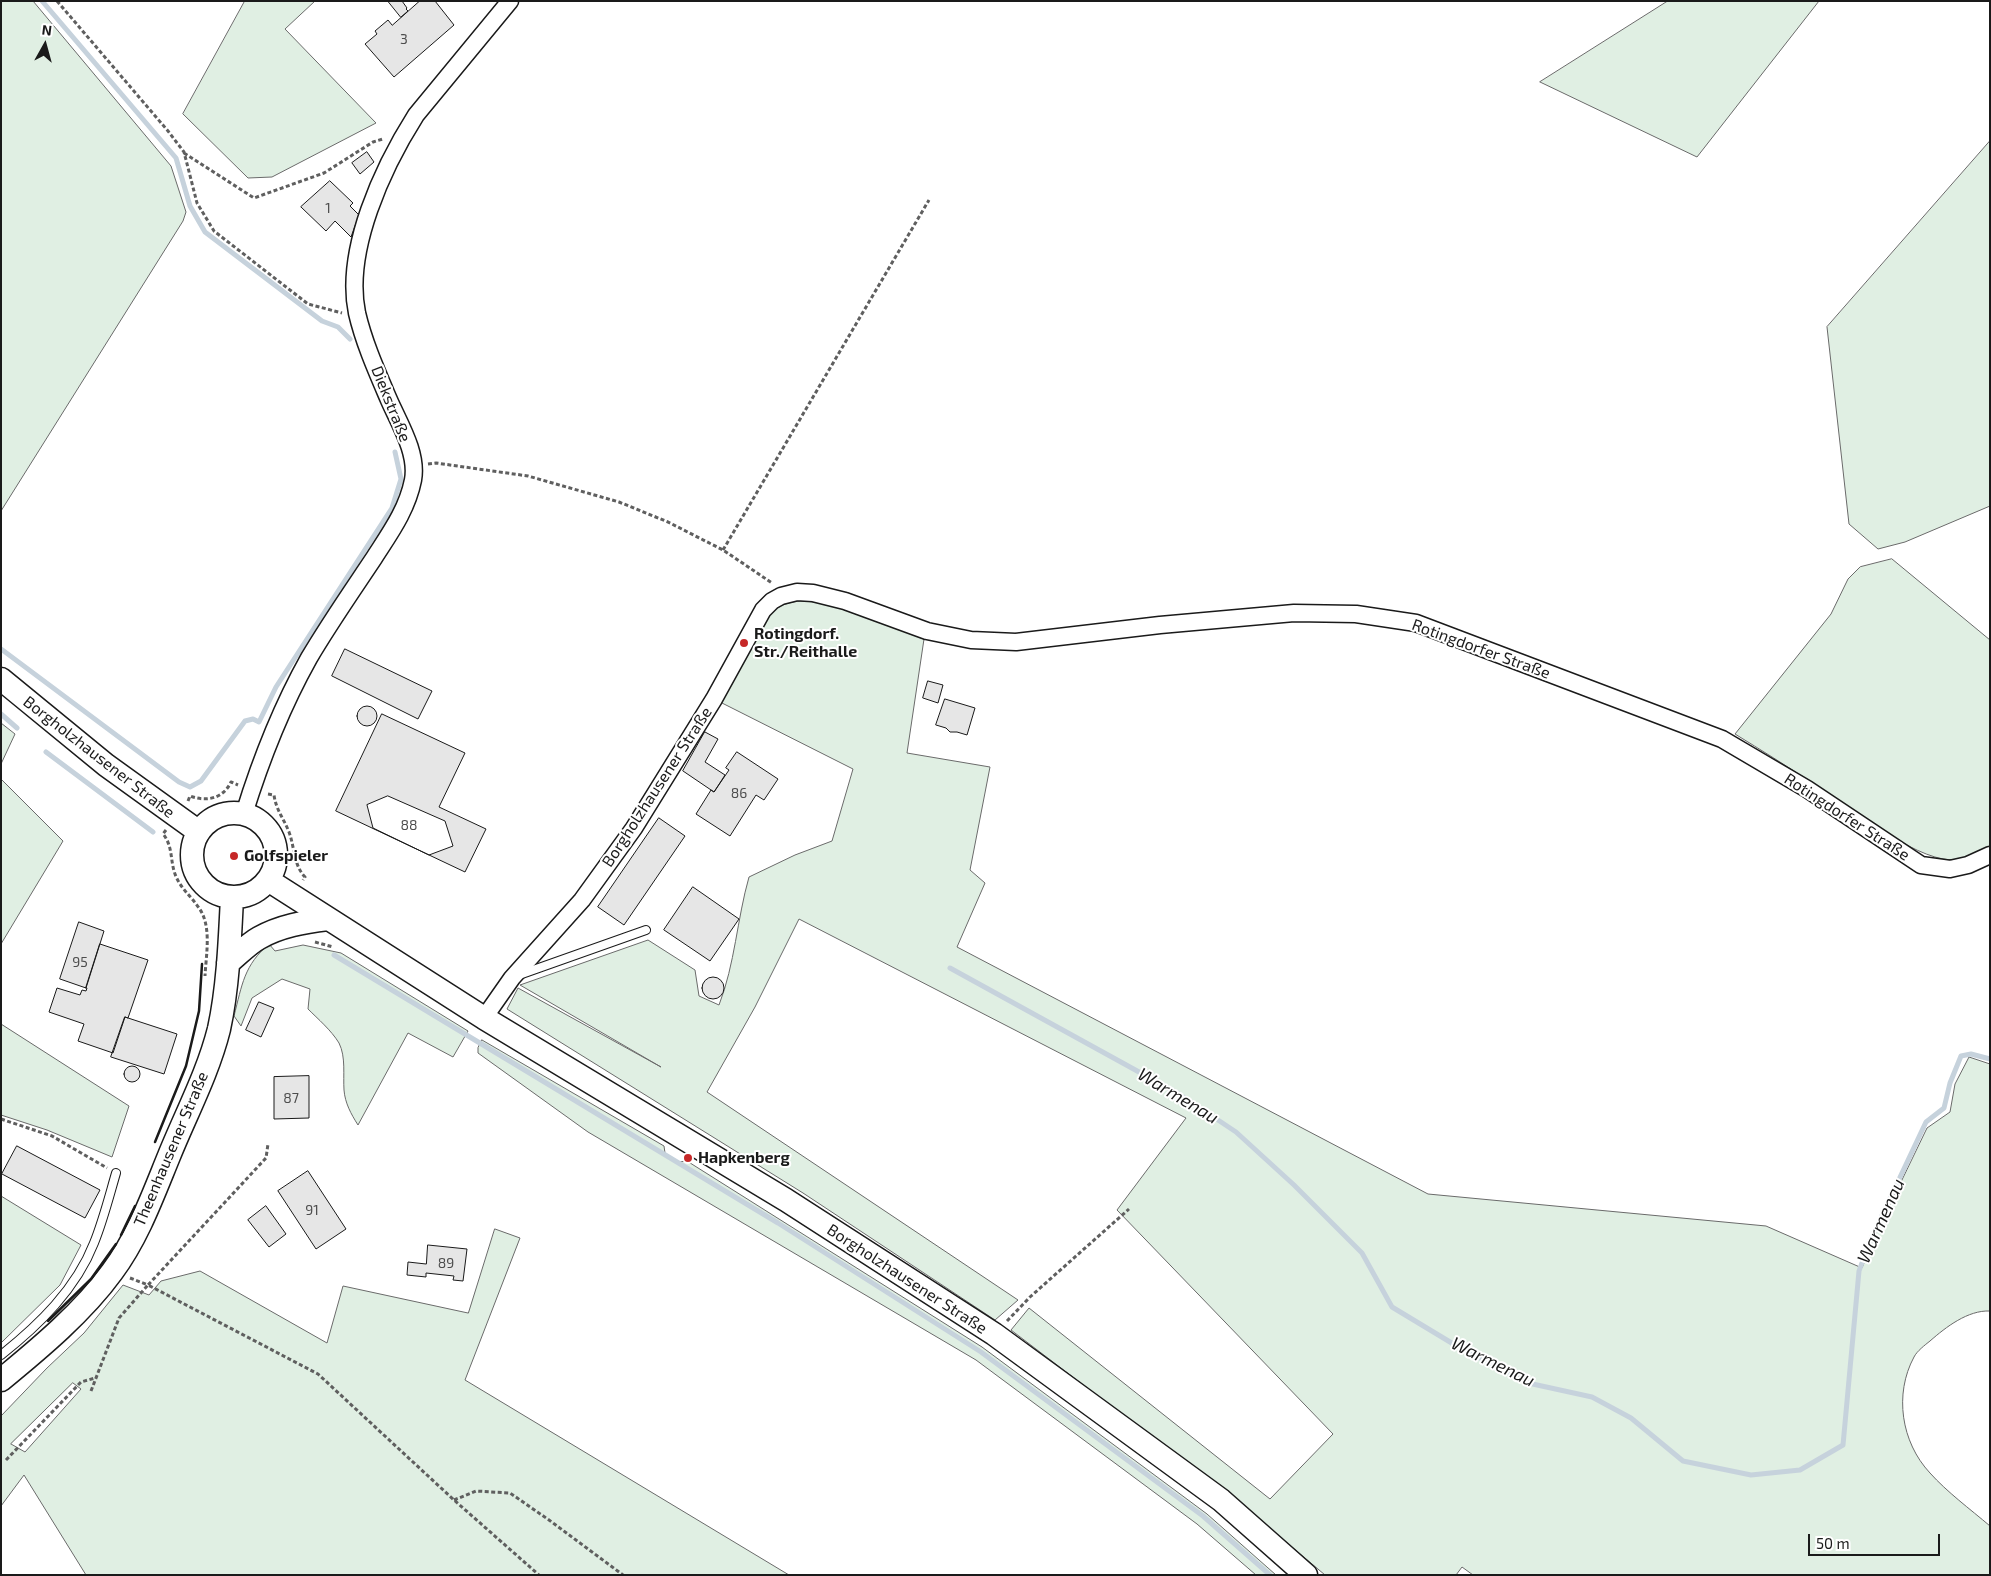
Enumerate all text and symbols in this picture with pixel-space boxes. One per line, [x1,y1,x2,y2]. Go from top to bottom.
north arrow [20,20,70,70]
text: N [41,21,53,39]
house number: 3 [400,31,408,47]
house number: 1 [325,200,331,216]
street label: Diekstraße [367,363,415,445]
street label: Rotingdorfer Straße [1409,615,1553,683]
place label: Rotingdorf. Str./Reithalle [754,624,857,662]
marker: Rotingdorf. Str./Reithalle [738,637,750,649]
street label: Borgholzhausener Straße [19,692,179,822]
street label: Borgholzhausener Straße [598,703,716,871]
street label: Rotingdorfer Straße [1781,769,1913,865]
house number: 86 [731,785,747,801]
house number: 88 [401,817,417,833]
place label: Golfspieler [244,846,328,866]
marker: Golfspieler [228,850,240,862]
house number: 95 [72,954,88,970]
water label: Warmenau [1134,1063,1222,1129]
street label: Theenhausener Straße [130,1069,212,1229]
house number: 87 [283,1090,299,1106]
place label: Hapkenberg [698,1148,790,1168]
marker: Hapkenberg [682,1152,694,1164]
water label: Warmenau [1853,1175,1909,1267]
house number: 91 [305,1202,319,1218]
street label: Borgholzhausener Straße [823,1220,991,1338]
house number: 89 [438,1255,454,1271]
water label: Warmenau [1448,1332,1538,1392]
scale bar [1811,1524,1944,1556]
text: 50 m [1816,1534,1850,1552]

